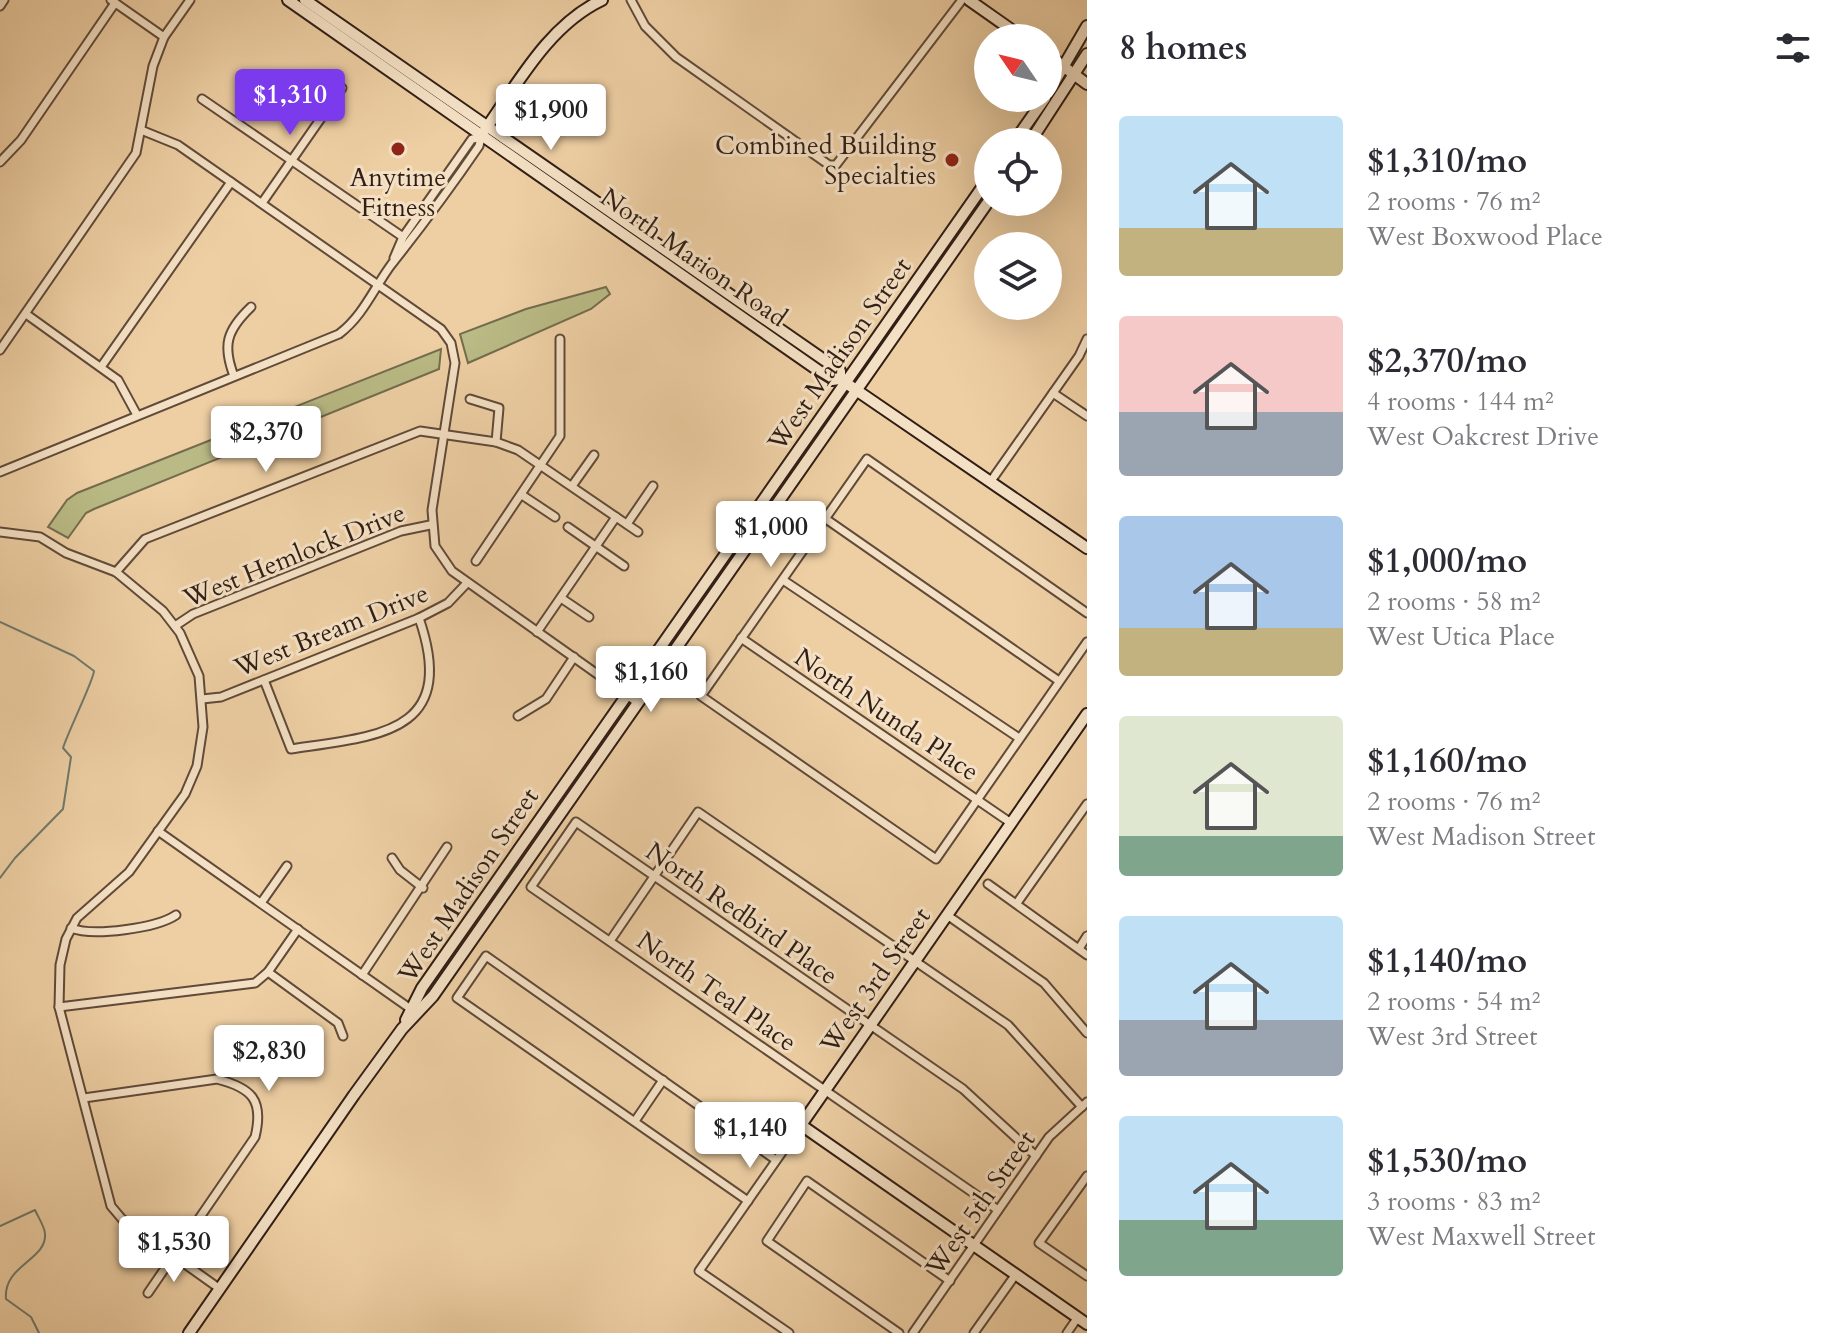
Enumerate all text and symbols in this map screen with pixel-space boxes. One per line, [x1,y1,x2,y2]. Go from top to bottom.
north arrow [974,24,1062,112]
map controls [974,24,1062,320]
text: 8 homes [1119,25,1247,71]
icon: filters [1771,26,1815,70]
pin: $1,310 [225,69,355,137]
text: $1,310 [253,77,327,112]
pin: $1,900 [486,84,616,152]
text: $1,900 [514,92,588,127]
place label: Combined Building Specialties [715,128,936,193]
button: locate [974,128,1062,216]
text: $1,310/mo [1367,138,1527,184]
marker: Anytime Fitness [389,140,407,158]
icon: home [1183,148,1279,244]
marker: Combined Building Specialties [943,151,961,169]
place label: Anytime Fitness [350,160,446,225]
street label: North Marion Road [593,180,794,335]
text: 2 rooms · 76 m² [1367,184,1540,219]
text: West Boxwood Place [1367,219,1603,254]
button: layers [974,232,1062,320]
street label: West Madison Street [759,251,919,459]
text: $2,370/mo [1367,338,1527,384]
icon: home [1183,348,1279,444]
text: 4 rooms · 144 m² [1367,384,1554,419]
pin: $2,370 [201,406,331,474]
text: $2,370 [229,414,303,449]
text: West Oakcrest Drive [1367,419,1599,454]
street label: West Hemlock Drive [177,495,410,616]
pin: $1,000 [706,501,836,569]
text: $1,000 [734,509,808,544]
text: $1,000/mo [1367,538,1527,584]
icon: home [1183,548,1279,644]
street label: West Bream Drive [228,576,433,686]
text: 2 rooms · 58 m² [1367,584,1540,619]
text: West Utica Place [1367,619,1555,654]
street label: North Nunda Place [788,640,986,789]
pin: $1,160 [586,646,716,714]
text: $1,160 [614,654,688,689]
text: $1,160/mo [1367,738,1527,784]
icon: home [1183,748,1279,844]
street label: West Madison Street [389,781,547,991]
text: 2 rooms · 76 m² [1367,784,1540,819]
text: West Madison Street [1367,819,1595,854]
street label: North Redbird Place [639,834,845,993]
street label: West 3rd Street [812,900,939,1061]
street label: North Teal Place [630,923,804,1060]
text: $1,140/mo [1367,938,1527,984]
icon: home [1183,948,1279,1044]
text: 2 rooms · 54 m² [1367,984,1540,1019]
text: West 3rd Street [1367,1019,1538,1054]
pin: $2,830 [204,1025,334,1093]
text: $2,830 [232,1033,306,1068]
pin: $1,140 [685,1102,815,1170]
text: $1,140 [713,1110,787,1145]
street label: West 5th Street [917,1124,1043,1284]
text: $1,530/mo [1367,1138,1527,1184]
icon: home [1183,1148,1279,1244]
text: 3 rooms · 83 m² [1367,1184,1540,1219]
pin: $1,530 [109,1216,239,1284]
text: West Maxwell Street [1367,1219,1595,1254]
text: $1,530 [137,1224,211,1259]

